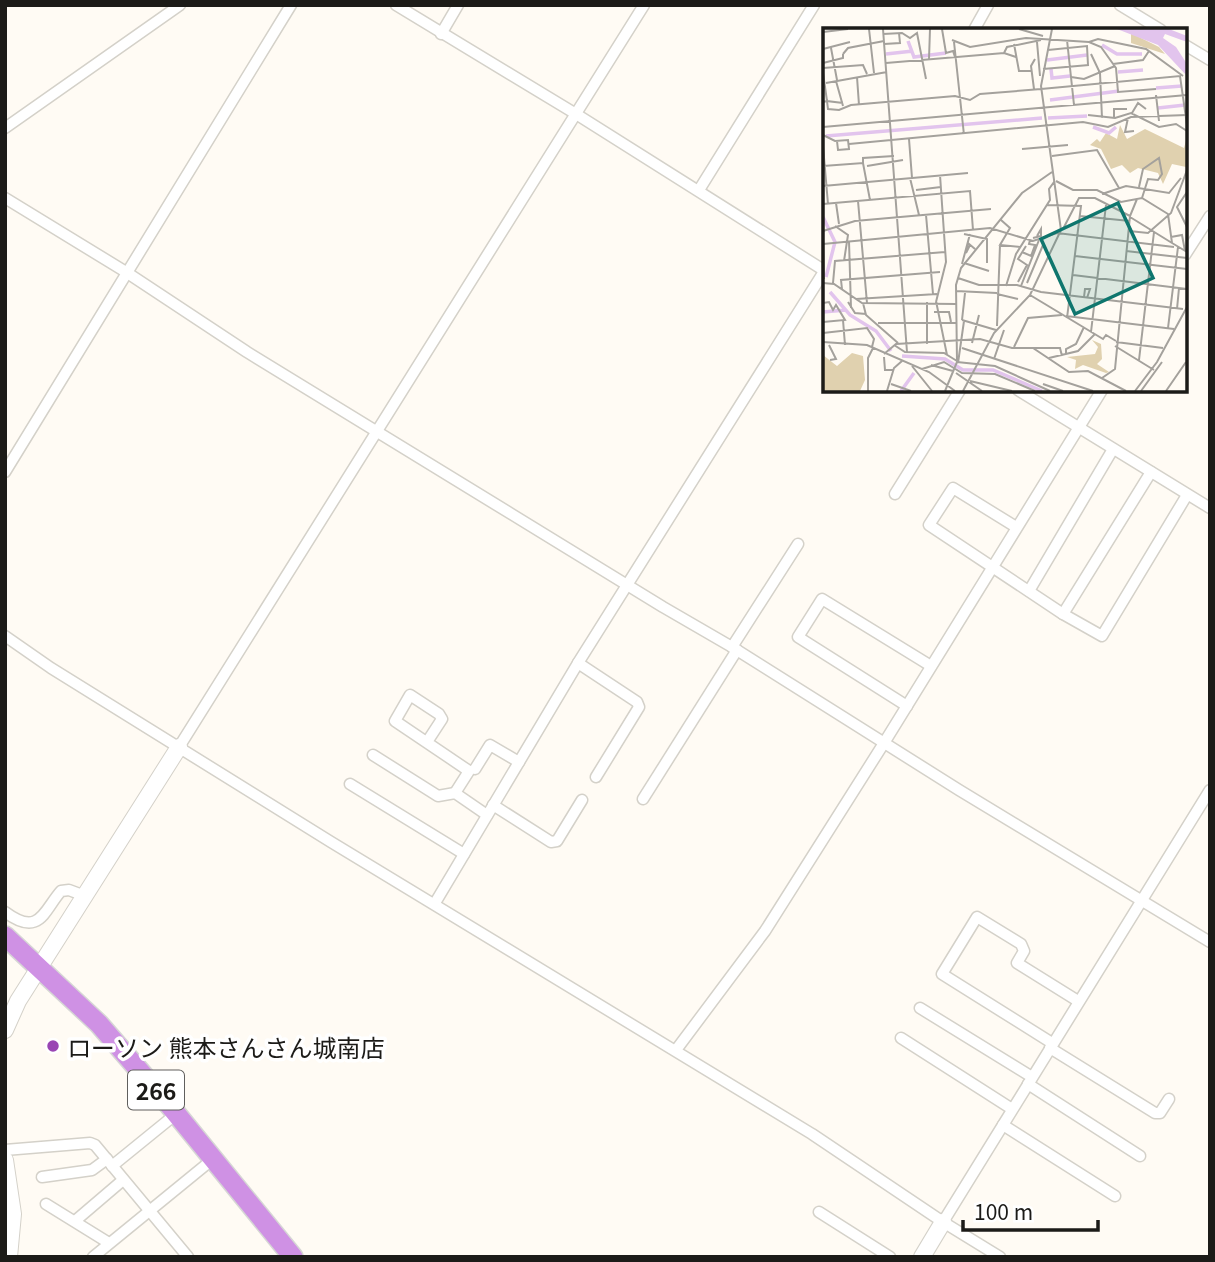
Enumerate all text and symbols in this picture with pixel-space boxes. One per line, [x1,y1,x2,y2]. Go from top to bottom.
inset map [823,28,1187,392]
place label: ローソン 熊本さんさん城南店 [67,1029,384,1064]
marker: ローソン 熊本さんさん城南店 [45,1038,61,1054]
road number: 266 [128,1070,184,1110]
scale bar [963,1188,1098,1232]
text: 100 m [974,1196,1033,1226]

